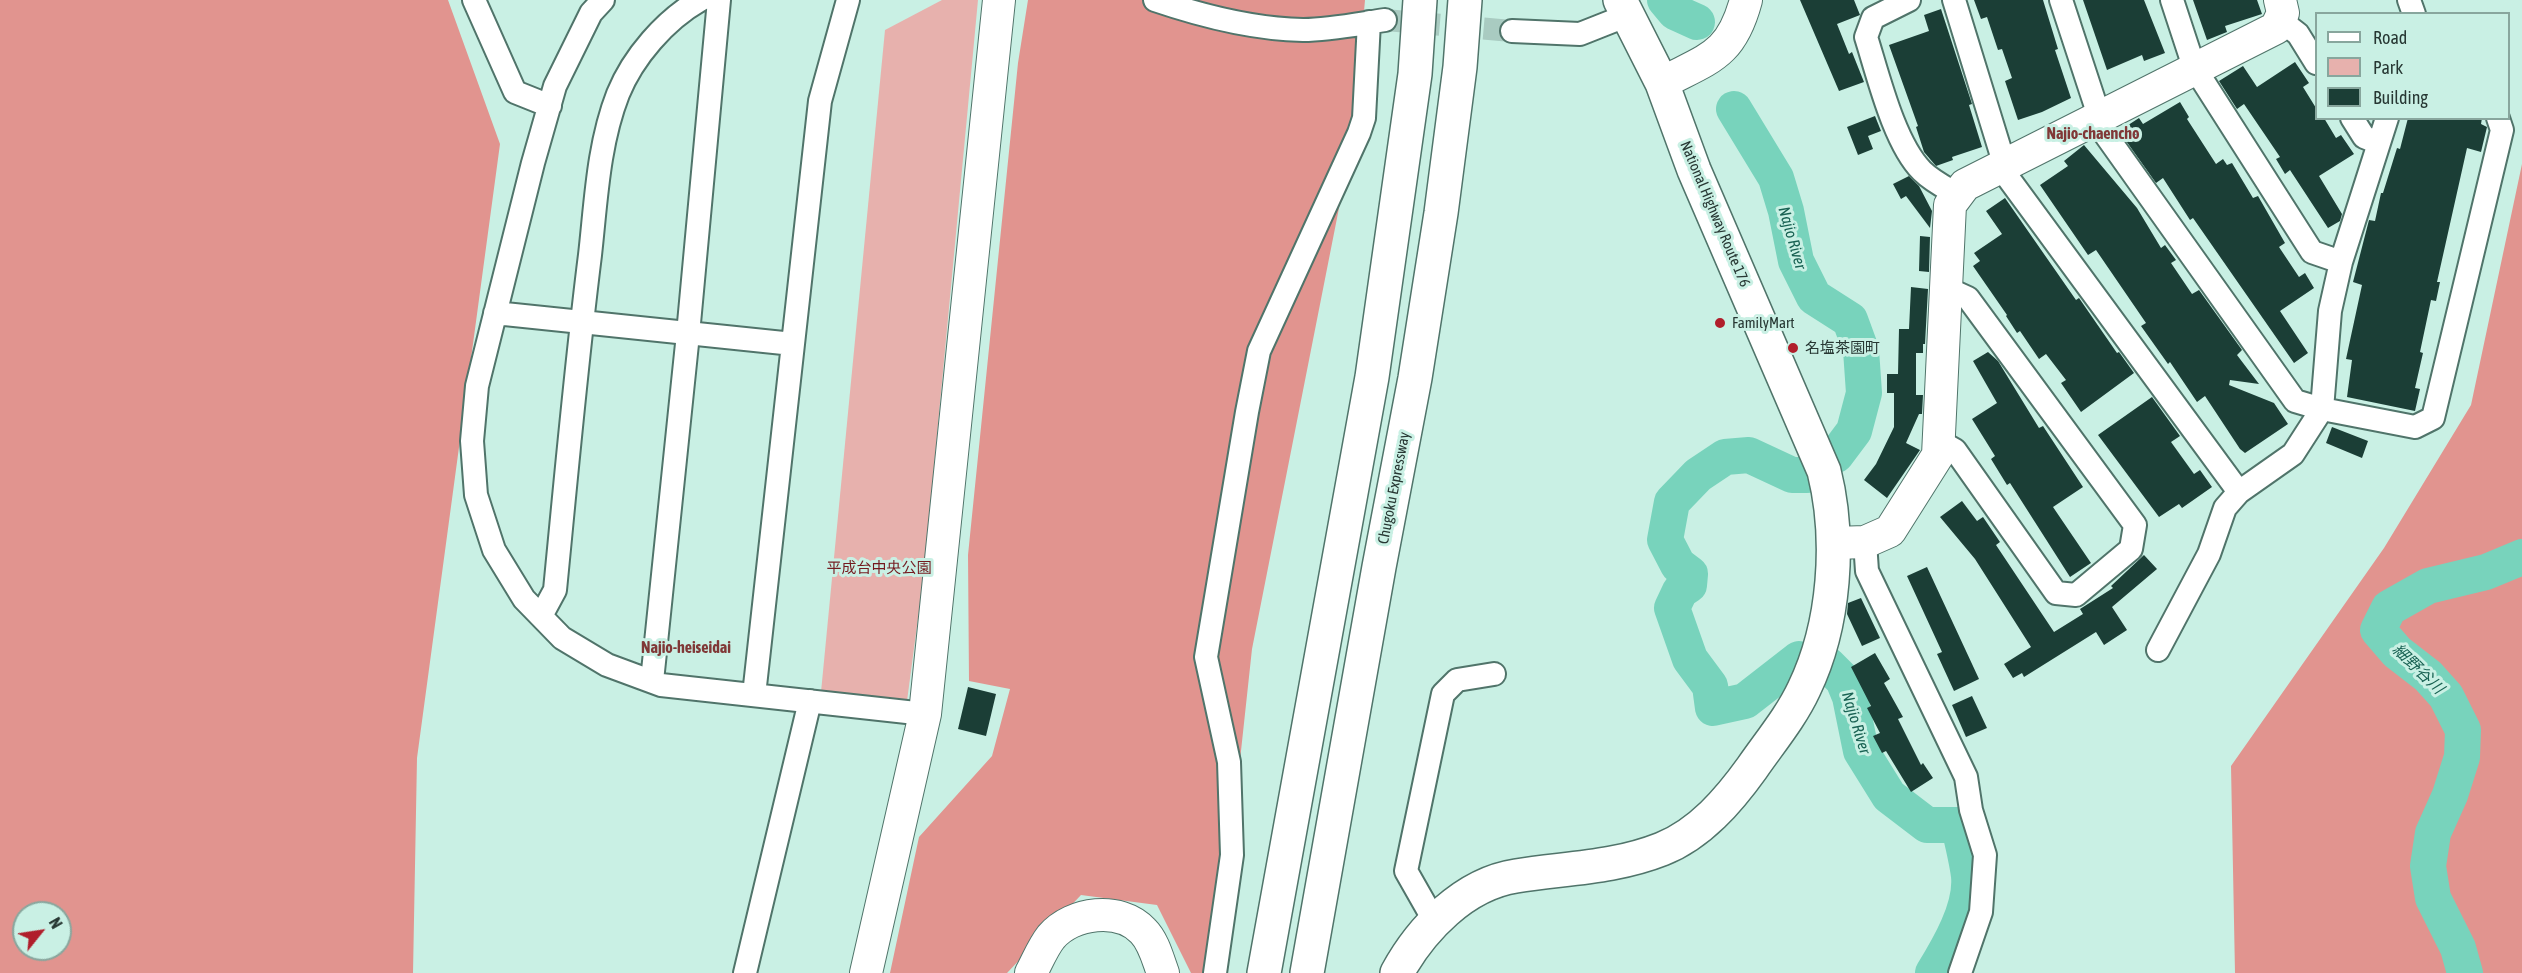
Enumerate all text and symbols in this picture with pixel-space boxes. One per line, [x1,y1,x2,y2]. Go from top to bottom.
legend [2315,12,2510,120]
text: Road [2373,27,2407,48]
text: Park [2373,57,2403,78]
text: Building [2373,87,2428,108]
district label: Najio-chaencho [2046,124,2140,144]
street label: National Highway Route 176 [1676,138,1754,290]
water label: Najio River [1774,205,1810,271]
place label: FamilyMart [1732,314,1795,332]
marker: FamilyMart [1713,316,1727,330]
place label: 名塩茶園町 [1805,339,1880,357]
marker: 名塩茶園町 [1786,341,1800,355]
street label: Chugoku Expressway [1374,430,1414,546]
park label: 平成台中央公園 [827,559,931,577]
district label: Najio-heiseidai [641,638,731,658]
water label: 細野谷川 [2388,640,2448,698]
water label: Najio River [1837,690,1875,756]
north arrow [12,901,72,961]
text: N [46,914,66,932]

